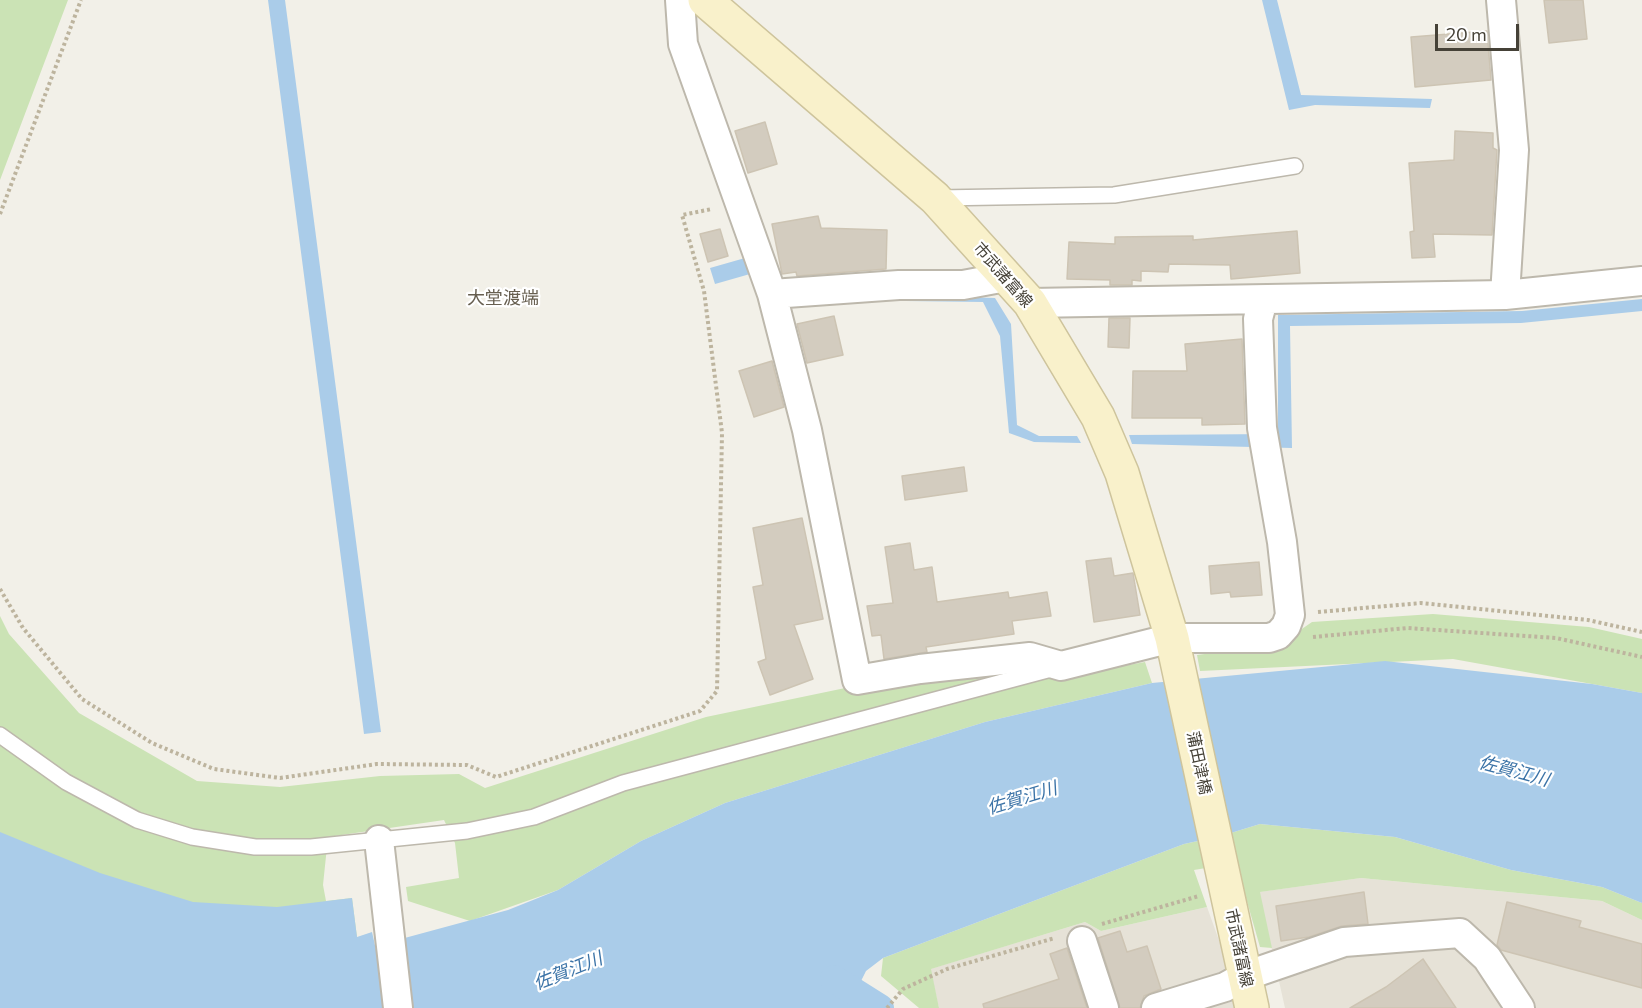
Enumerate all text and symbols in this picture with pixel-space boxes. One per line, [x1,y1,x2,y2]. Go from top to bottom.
scale bar [1438,12,1522,50]
text: 20 m [1446,23,1487,45]
street label: 市武諸富線 [970,239,1036,311]
district label: 大堂渡端 [467,287,539,309]
street label: 蒲田津橋 [1183,730,1215,796]
water label: 佐賀江川 [1476,751,1552,791]
water label: 佐賀江川 [984,777,1060,819]
street label: 市武諸富線 [1221,907,1257,989]
water label: 佐賀江川 [531,948,605,994]

